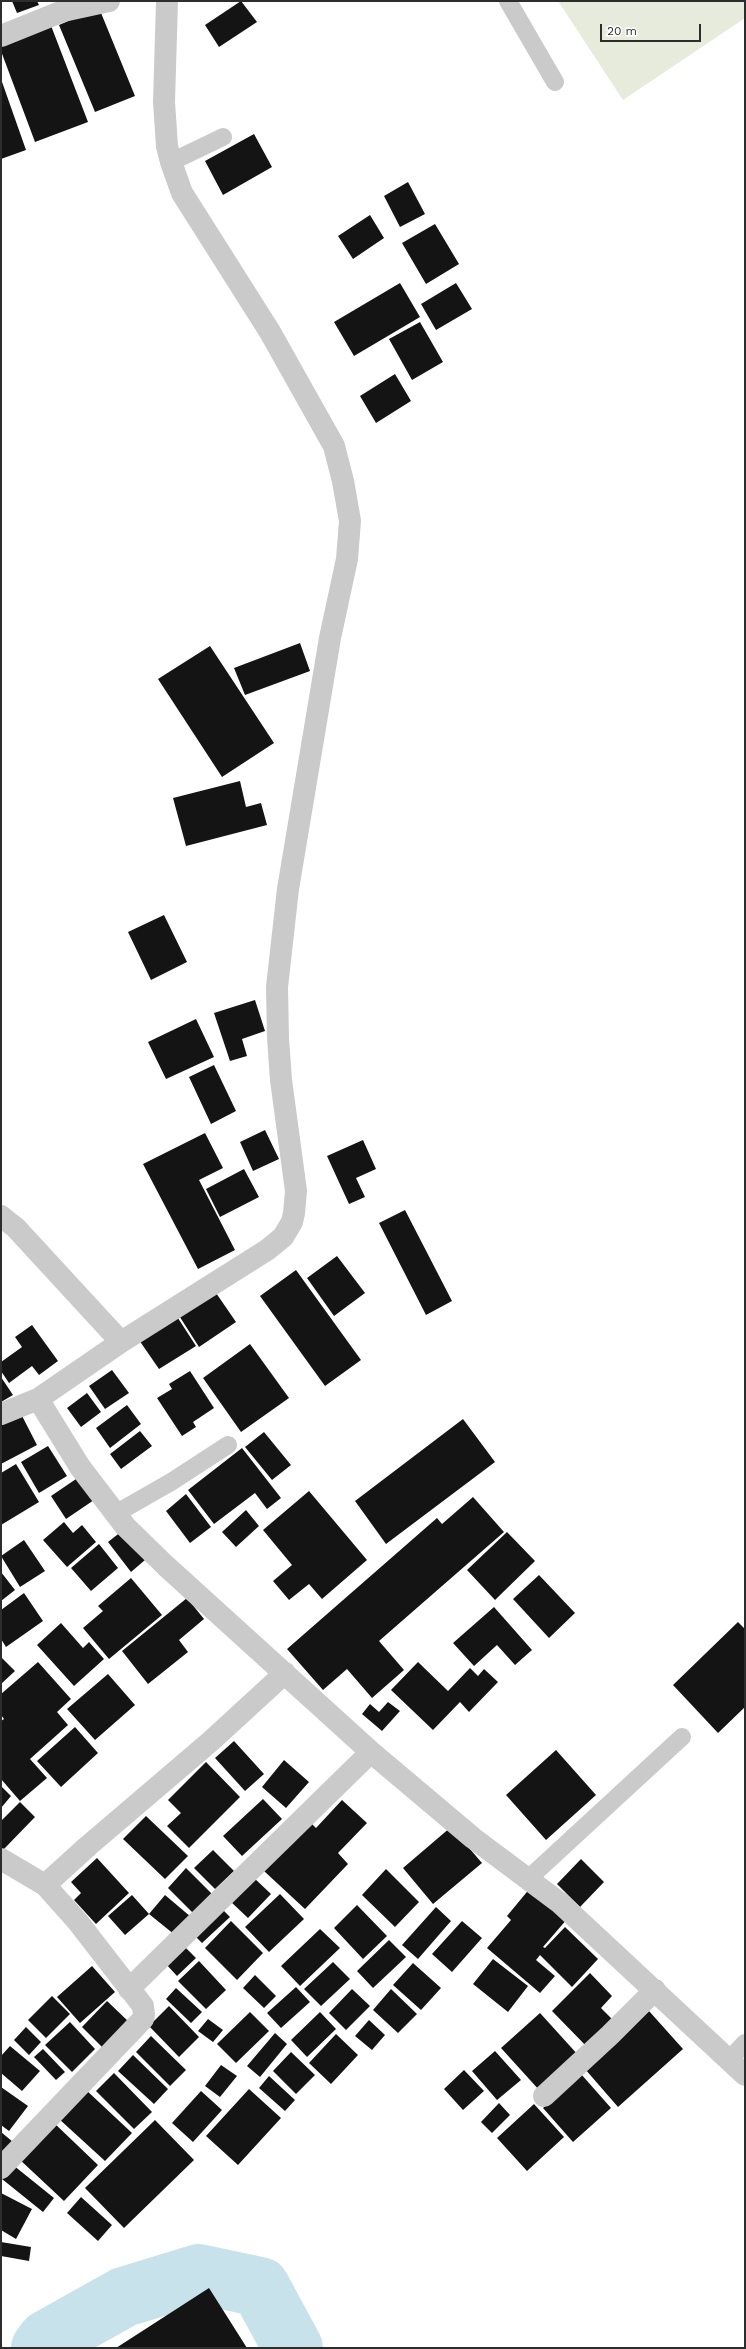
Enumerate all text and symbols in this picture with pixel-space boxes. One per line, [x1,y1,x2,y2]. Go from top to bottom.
scale bar [602,16,703,42]
text: 20 m [607,24,637,38]

